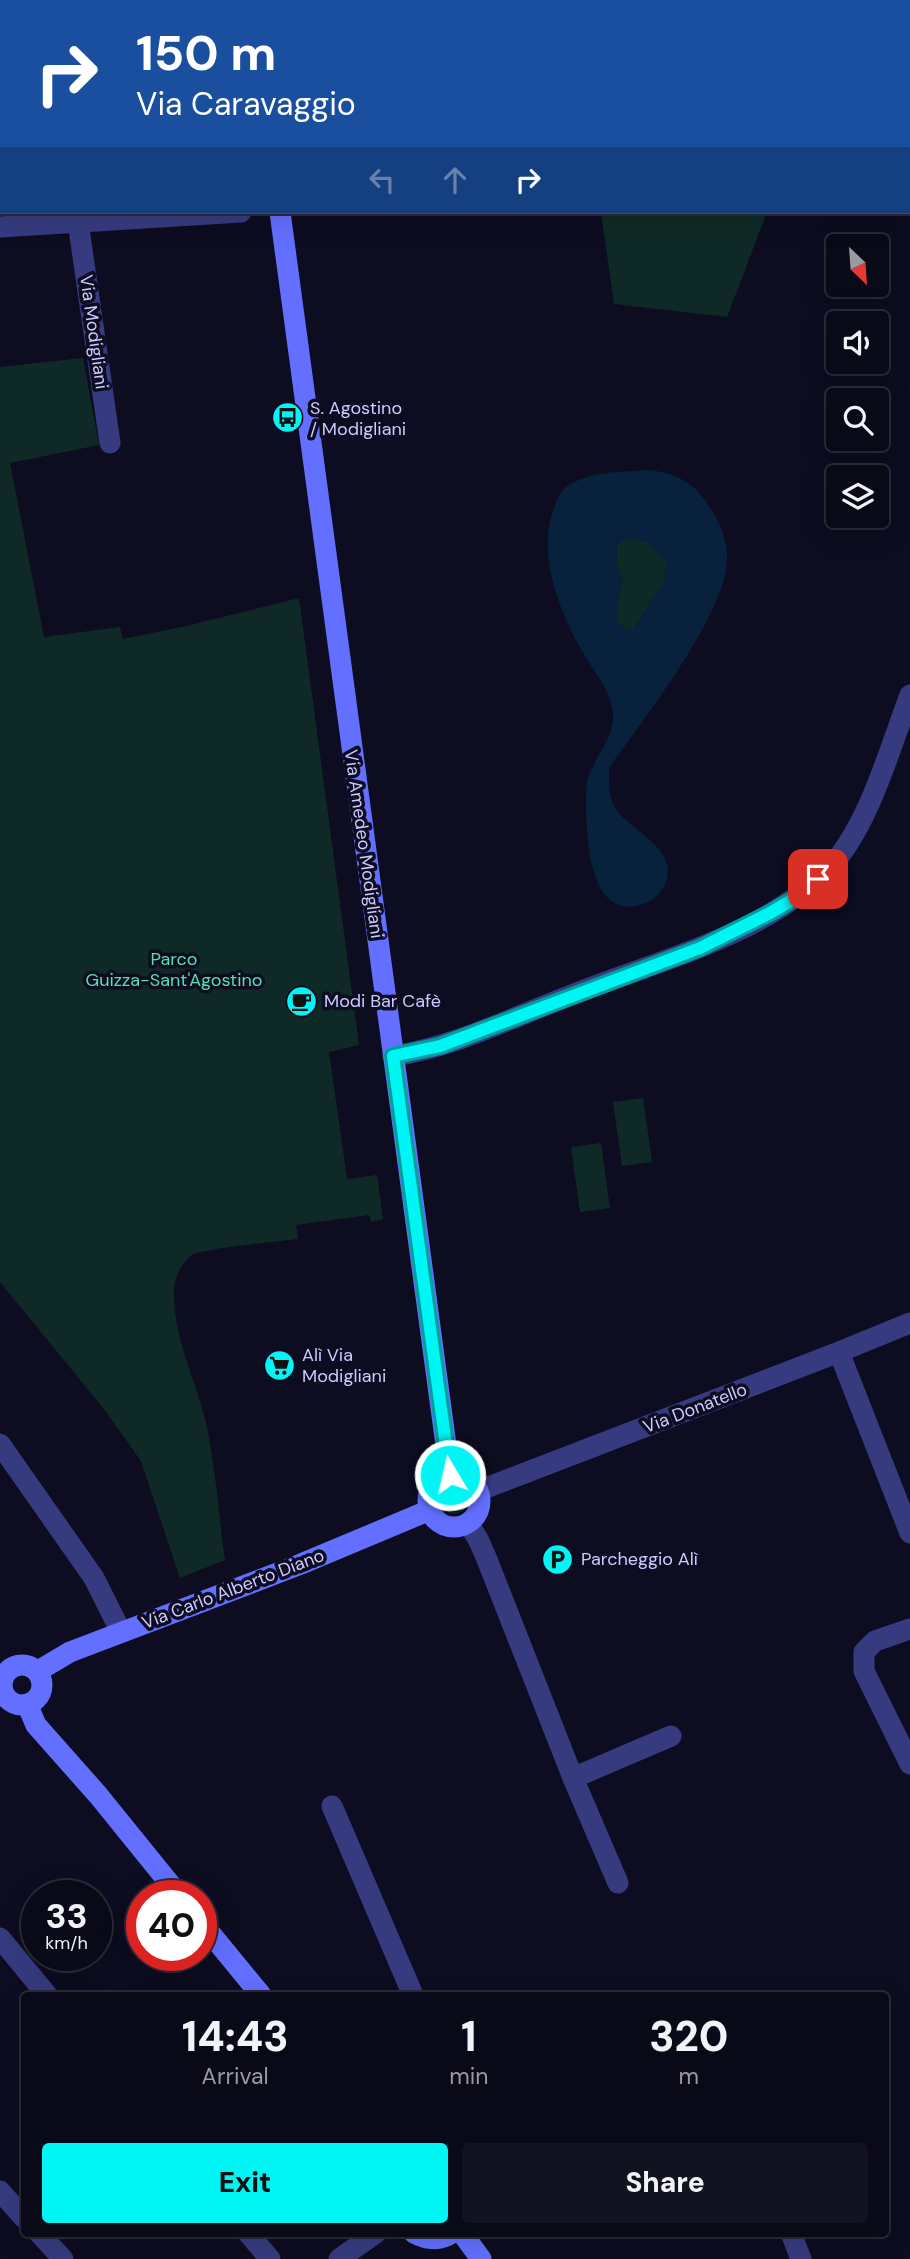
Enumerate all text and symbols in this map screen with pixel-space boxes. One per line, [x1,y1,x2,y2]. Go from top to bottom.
text: 150 m [136,21,276,85]
icon: right [21,28,112,119]
text: Via Caravaggio [136,83,356,125]
icon: left [363,161,401,199]
icon: ahead [436,161,474,199]
icon: right [509,161,547,199]
north arrow [826,234,889,298]
map controls [826,234,889,528]
street label: Via Modigliani [74,273,114,391]
button: sound [826,311,889,374]
button: search [826,388,889,451]
place label: S. Agostino / Modigliani [310,396,406,441]
bus stop icon: S. Agostino / Modigliani [270,401,304,435]
button: layers [826,465,889,528]
street label: Via Amedeo Modigliani [339,748,389,940]
pin [788,849,848,909]
icon: arrive [799,860,837,898]
park label: Parco Guizza-Sant'Agostino [85,947,263,992]
cafe icon: Modi Bar Cafè [284,984,318,1018]
place label: Modi Bar Cafè [324,989,441,1013]
place label: Alì Via Modigliani [302,1343,386,1388]
supermarket icon: Alì Via Modigliani [262,1348,296,1382]
street label: Via Donatello [640,1377,750,1439]
position arrow [413,1438,487,1512]
parking icon: Parcheggio Alì [541,1542,575,1576]
street label: Via Carlo Alberto Diano [138,1543,328,1635]
place label: Parcheggio Alì [581,1547,698,1571]
speed limit sign: 40 [126,1880,217,1971]
text: 33 [45,1893,88,1939]
text: km/h [45,1931,88,1955]
text: 14:43 [182,2009,289,2064]
text: 1 [461,2009,477,2064]
text: 320 [649,2009,728,2064]
text: Arrival [202,2061,269,2091]
text: min [449,2061,488,2091]
text: m [678,2061,699,2091]
button: Exit [42,2143,448,2223]
button: Share [462,2143,868,2223]

